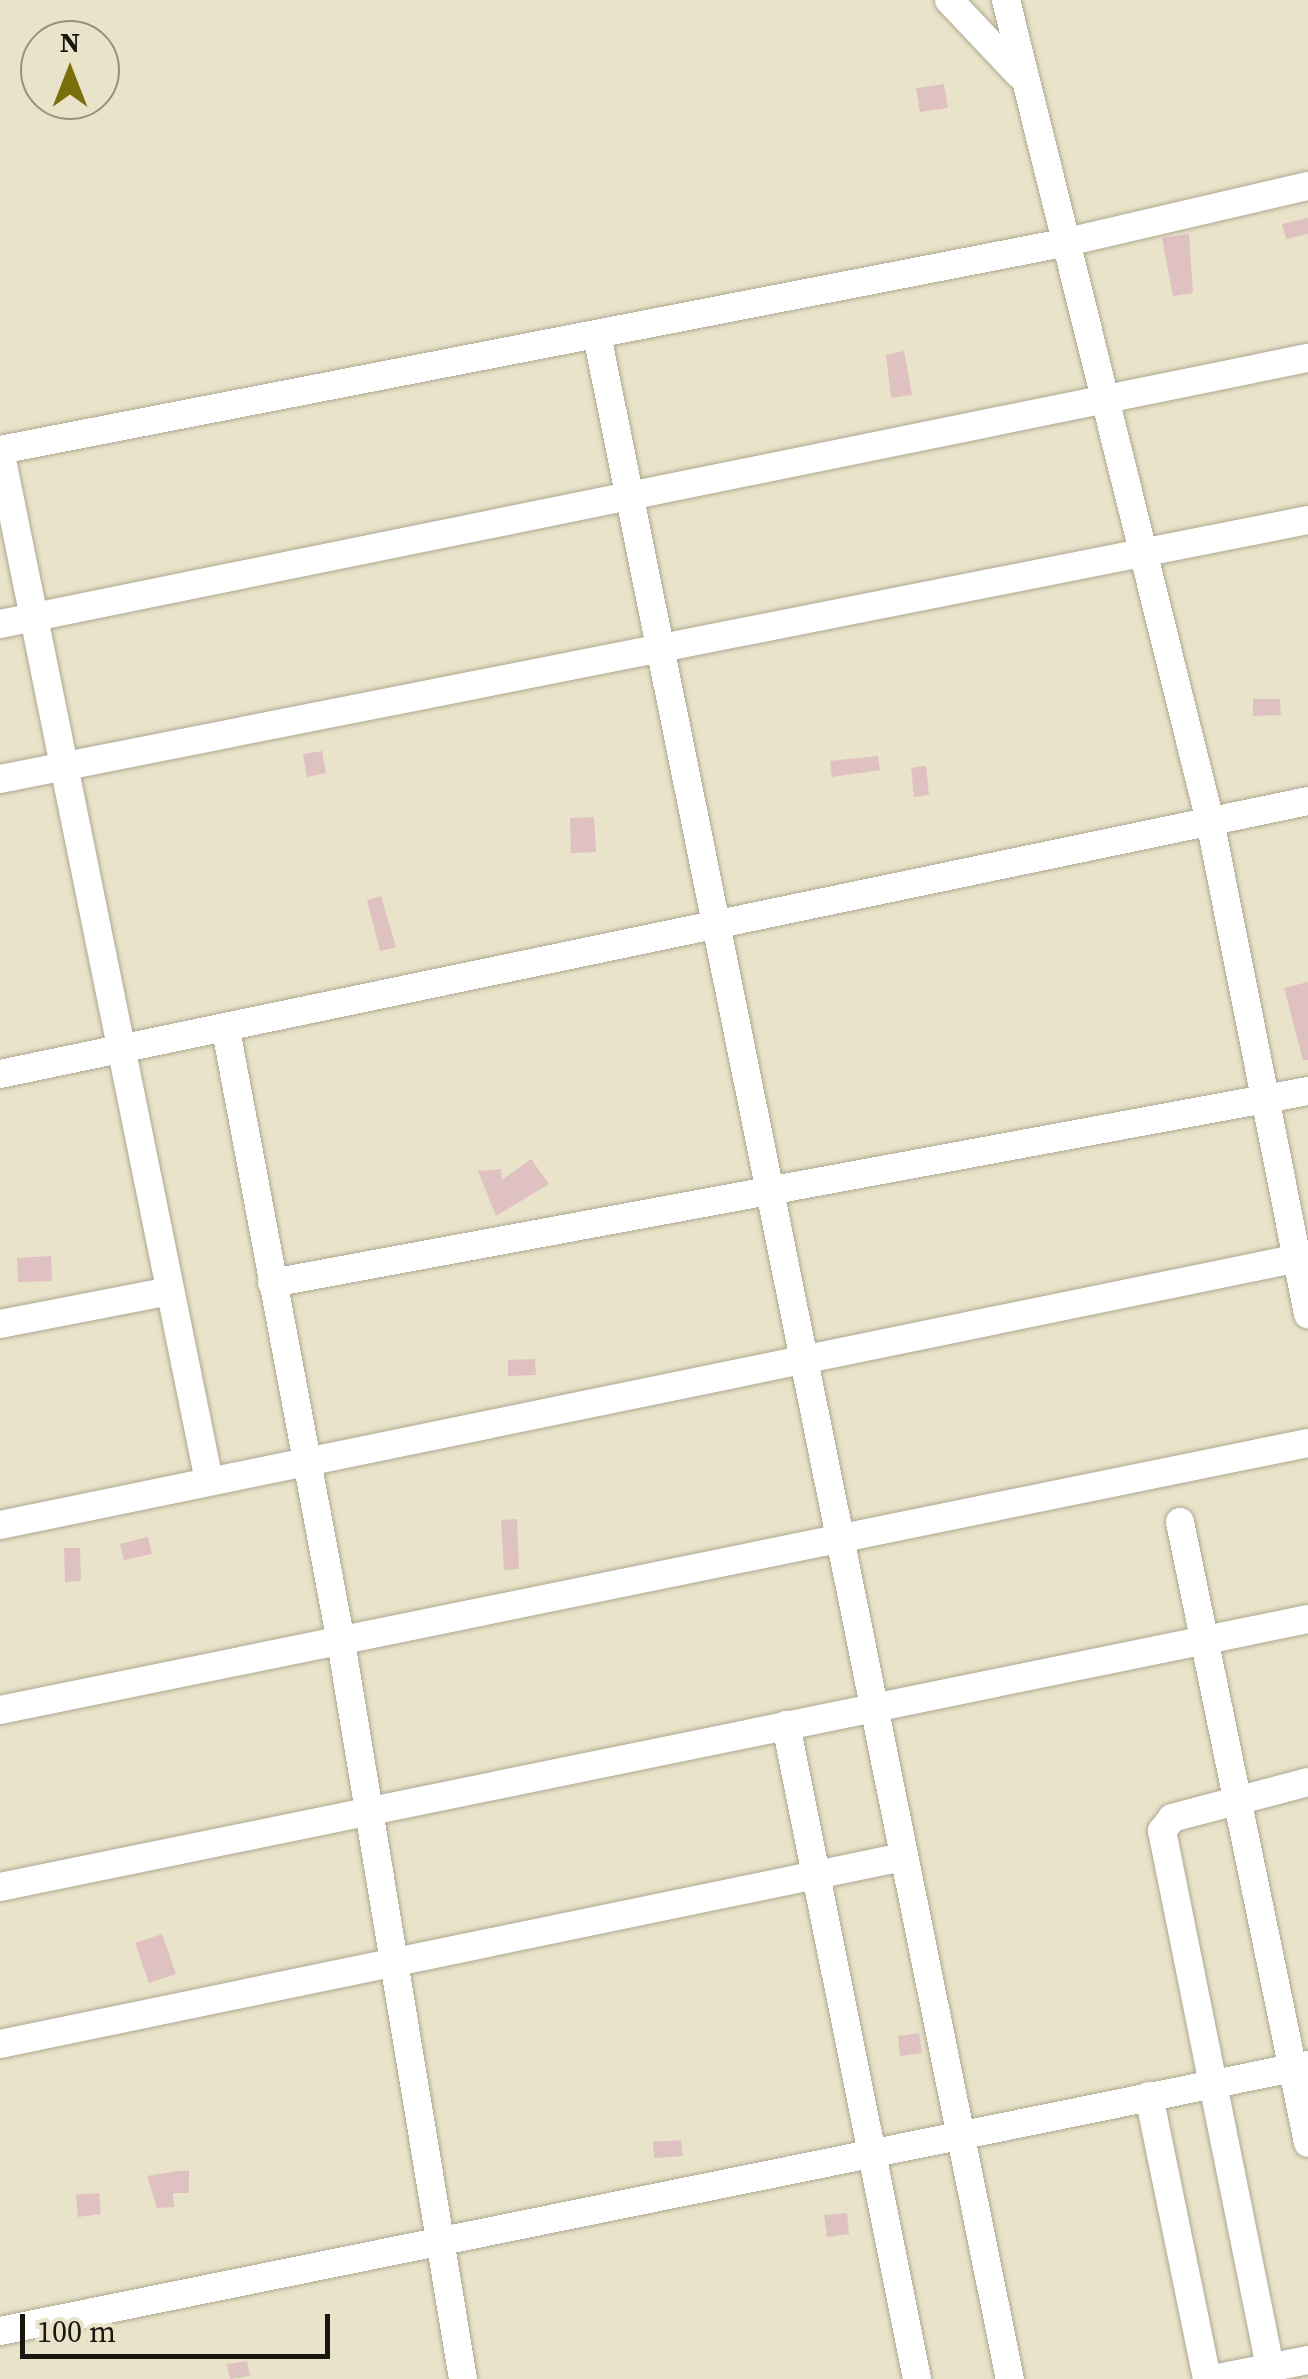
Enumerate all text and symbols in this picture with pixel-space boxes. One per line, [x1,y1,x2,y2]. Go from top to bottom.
north arrow [20,20,120,120]
text: N [60,23,80,61]
scale bar [25,2294,335,2356]
text: 100 m [37,2311,116,2352]

